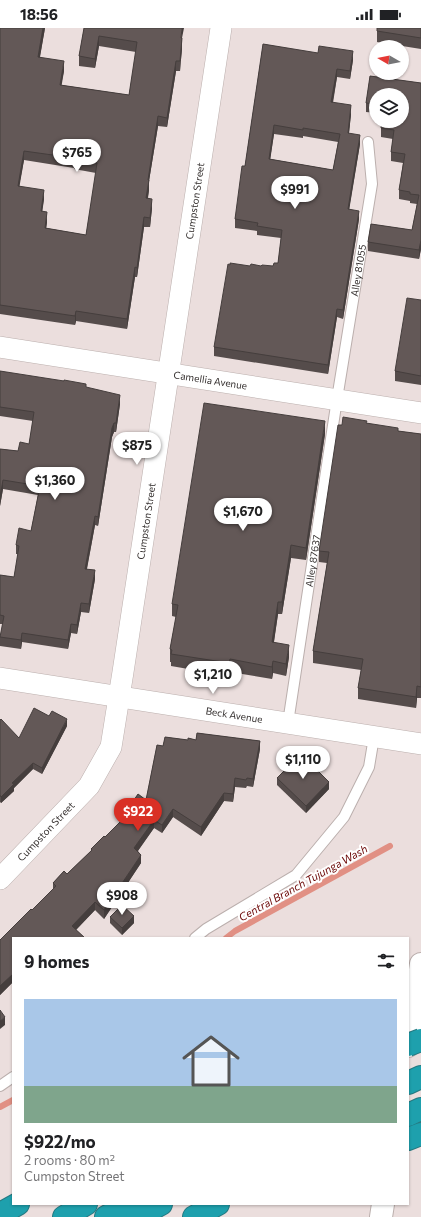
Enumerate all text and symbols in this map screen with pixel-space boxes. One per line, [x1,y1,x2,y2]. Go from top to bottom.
text: 18:56 [20,5,58,23]
north arrow [369,40,409,80]
map controls [369,40,409,128]
button: layers [369,88,409,128]
pin: $765 [53,139,101,173]
text: $765 [62,144,92,160]
street label: Cumpston Street [183,162,206,240]
pin: $991 [271,176,319,210]
text: $991 [280,181,310,197]
street label: Alley 81055 [348,243,368,297]
street label: Camellia Avenue [173,368,248,392]
pin: $875 [113,432,161,466]
text: $875 [122,437,152,453]
pin: $1,360 [22,467,88,501]
text: $1,360 [35,472,75,488]
street label: Cumpston Street [134,482,158,560]
pin: $1,670 [210,498,276,532]
text: $1,670 [223,503,263,519]
street label: Alley 87637 [303,534,322,588]
pin: $1,210 [180,661,246,695]
text: $1,210 [194,666,232,682]
street label: Beck Avenue [205,704,263,725]
pin: $1,110 [270,746,336,780]
text: $1,110 [285,751,321,767]
pin: $922 [114,798,162,832]
street label: Cumpston Street [15,799,77,863]
text: $922 [123,803,153,819]
water label: Central Branch Tujunga Wash [236,842,369,923]
pin: $908 [98,882,146,916]
text: $908 [106,887,138,903]
icon: filters [375,950,397,972]
text: 9 homes [24,951,89,972]
icon: home [175,1025,247,1097]
text: $922/mo [24,1131,96,1152]
text: 2 rooms · 80 m² [24,1152,115,1168]
text: Cumpston Street [24,1168,125,1184]

